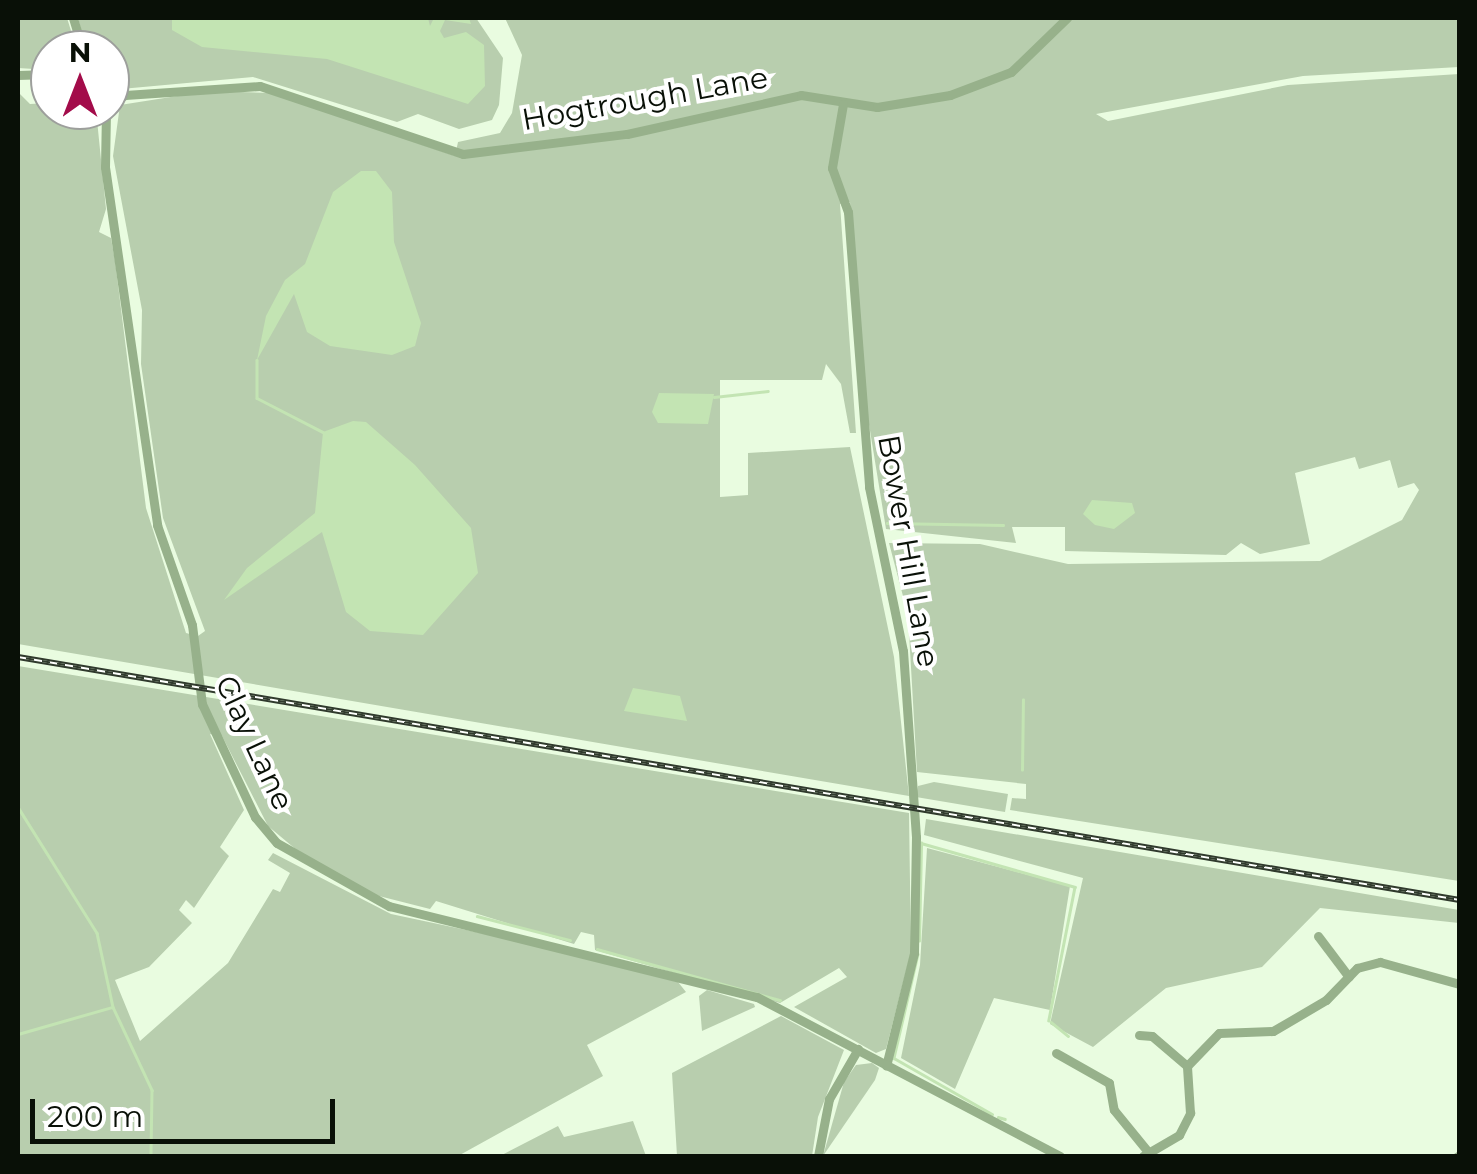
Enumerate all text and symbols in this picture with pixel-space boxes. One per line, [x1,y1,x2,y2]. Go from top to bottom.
north arrow [30,30,130,130]
text: N [69,35,91,69]
street label: Hogtrough Lane [519,60,771,138]
street label: Bower Hill Lane [870,432,946,670]
street label: Clay Lane [207,670,301,816]
scale bar [35,1079,340,1141]
text: 200 m [47,1098,143,1135]

